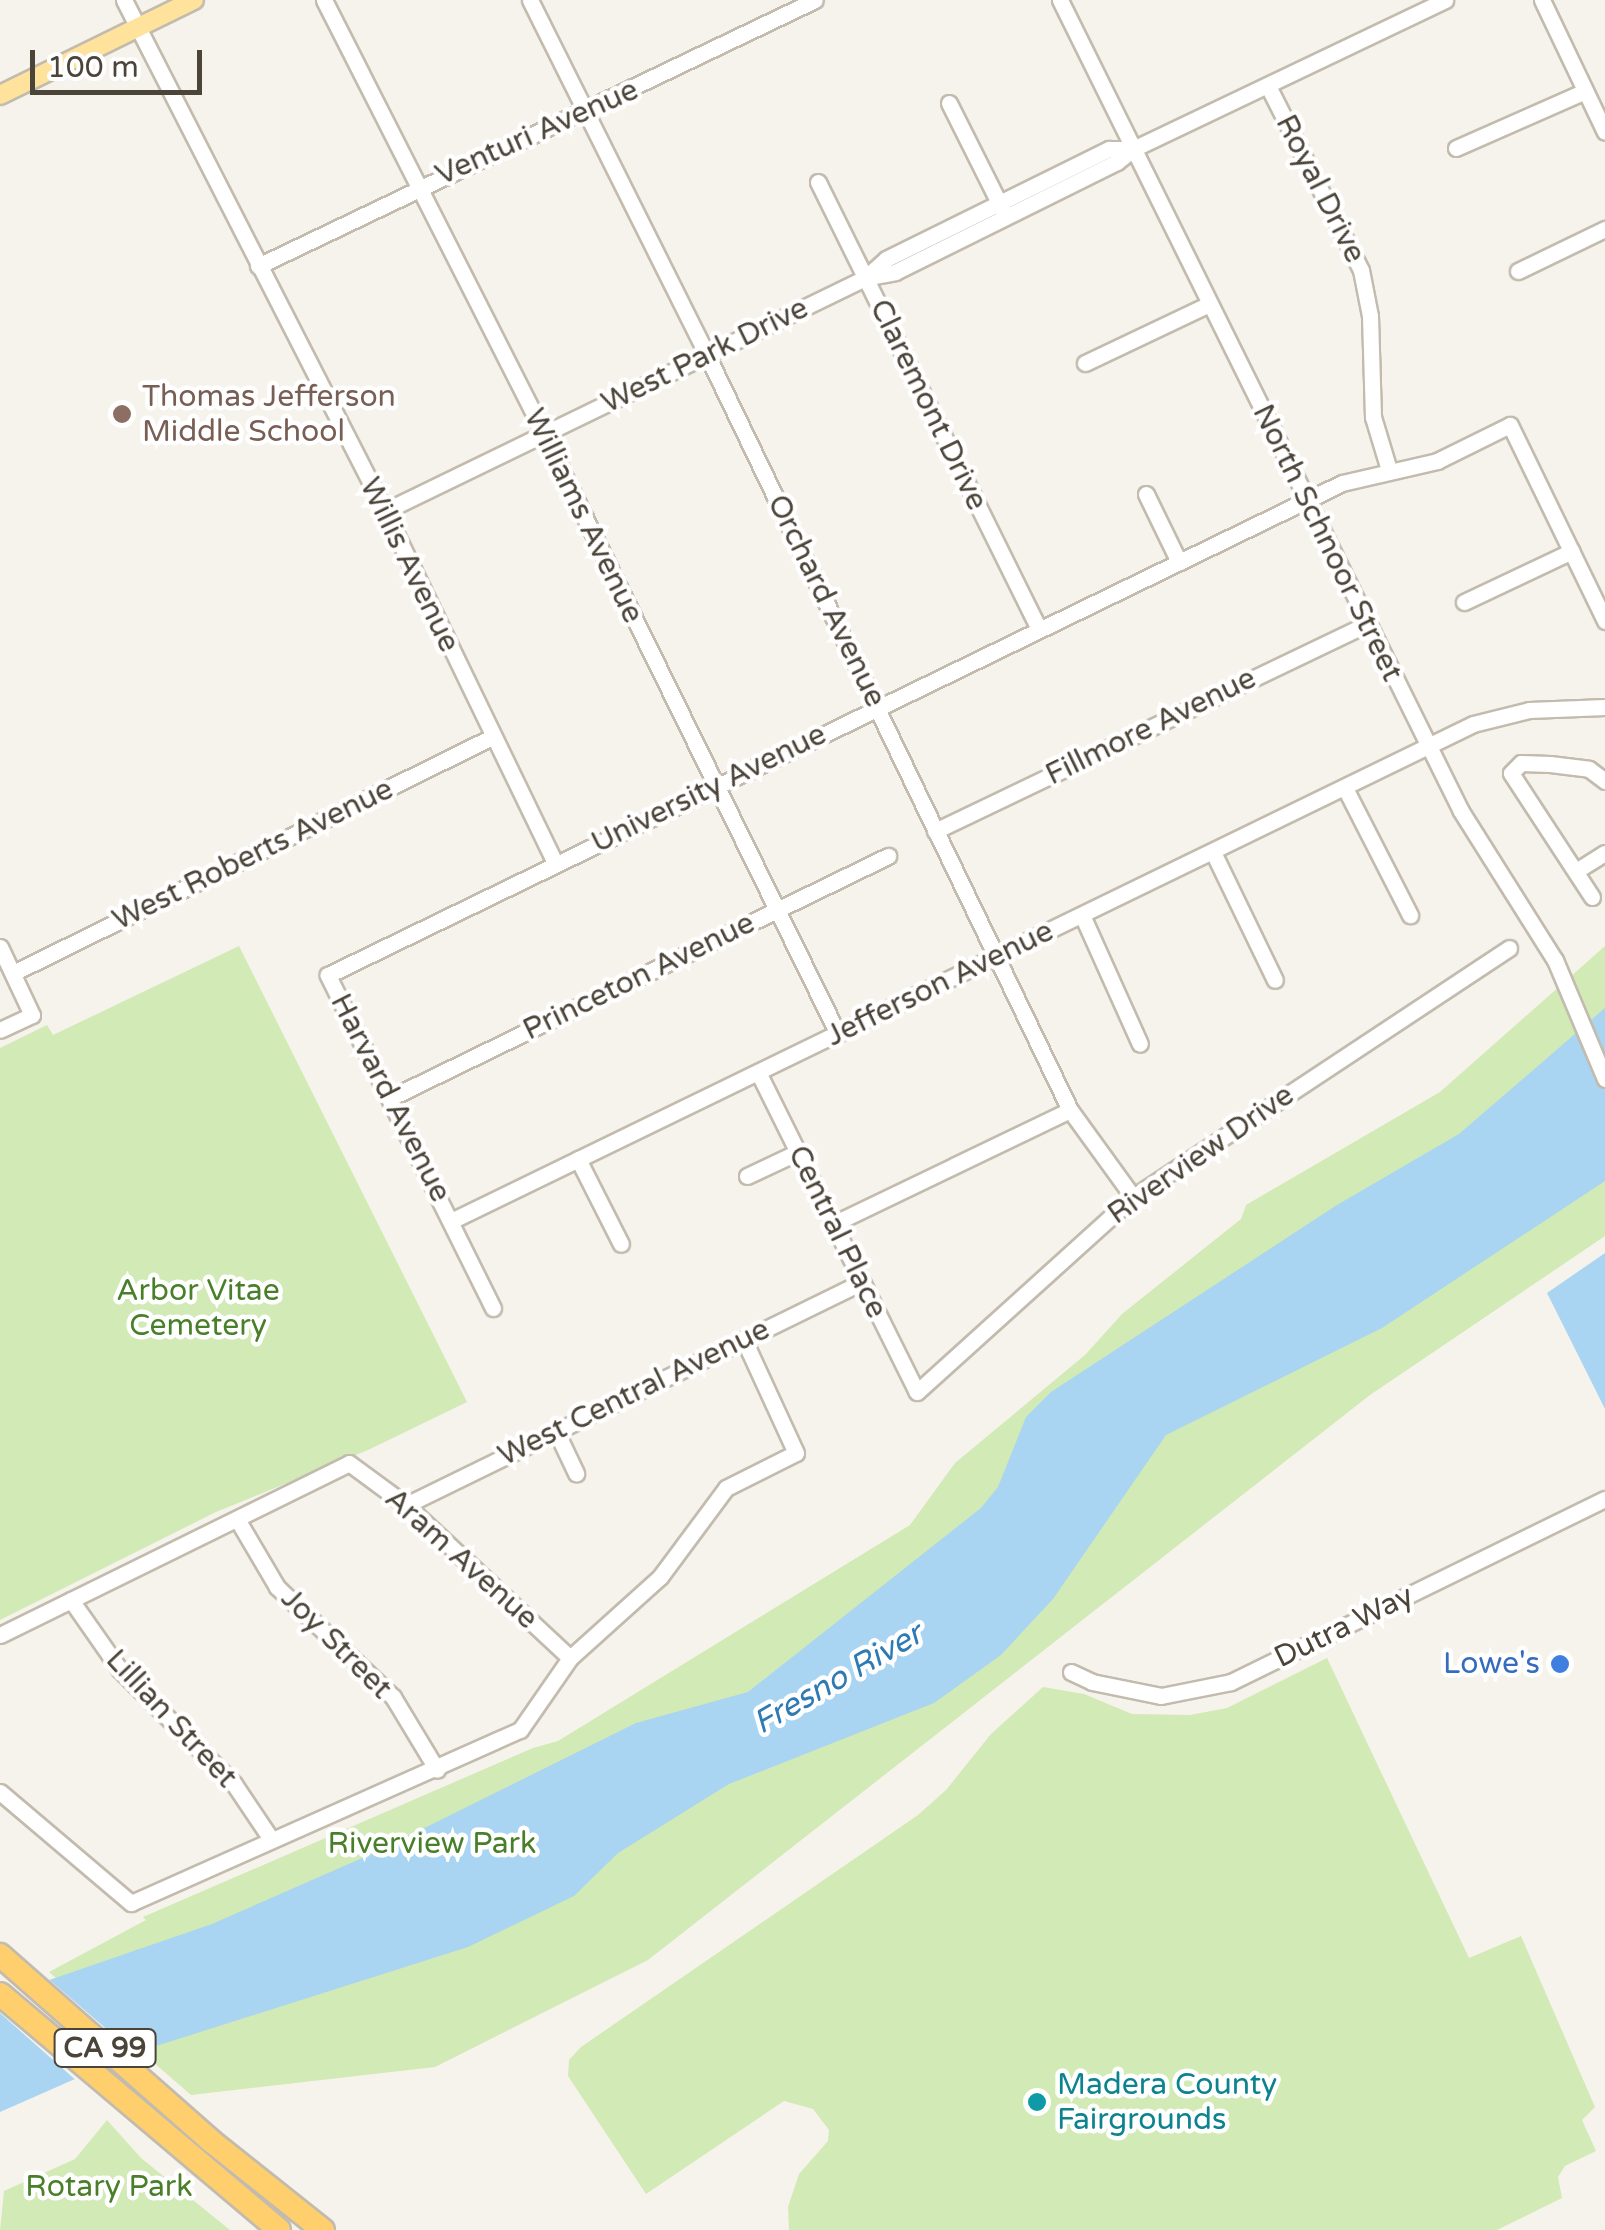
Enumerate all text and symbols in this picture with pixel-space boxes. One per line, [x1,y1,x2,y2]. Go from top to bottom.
scale bar [35,30,208,92]
text: 100 m [47,49,139,86]
street label: Venturi Avenue [430,72,644,194]
street label: Royal Drive [1267,109,1373,269]
street label: West Park Drive [596,290,814,422]
street label: Claremont Drive [861,294,995,516]
place label: Thomas Jefferson Middle School [142,379,396,450]
street label: North Schnoor Street [1244,399,1410,687]
marker: Thomas Jefferson Middle School [111,403,133,425]
street label: Williams Avenue [516,403,650,629]
street label: Willis Avenue [351,472,467,658]
street label: Orchard Avenue [759,489,893,713]
street label: Fillmore Avenue [1040,661,1262,793]
street label: University Avenue [586,717,832,861]
street label: West Roberts Avenue [107,771,399,939]
street label: Princeton Avenue [517,905,761,1049]
street label: Jefferson Avenue [821,913,1059,1055]
street label: Harvard Avenue [322,988,458,1208]
street label: Riverview Drive [1101,1078,1301,1232]
street label: Central Place [780,1140,894,1324]
park label: Arbor Vitae Cemetery [116,1273,280,1344]
street label: West Central Avenue [493,1312,775,1474]
street label: Aram Avenue [377,1481,545,1637]
street label: Dutra Way [1269,1578,1419,1676]
street label: Joy Street [273,1581,399,1707]
water label: Fresno River [747,1615,929,1743]
street label: Lillian Street [98,1642,244,1796]
place label: Lowe's [1443,1646,1540,1682]
marker: Lowe's [1549,1653,1571,1675]
park label: Riverview Park [328,1826,536,1862]
road number: CA 99 [52,2025,158,2071]
place label: Madera County Fairgrounds [1057,2067,1277,2138]
marker: Madera County Fairgrounds [1026,2091,1048,2113]
park label: Rotary Park [25,2169,193,2205]

